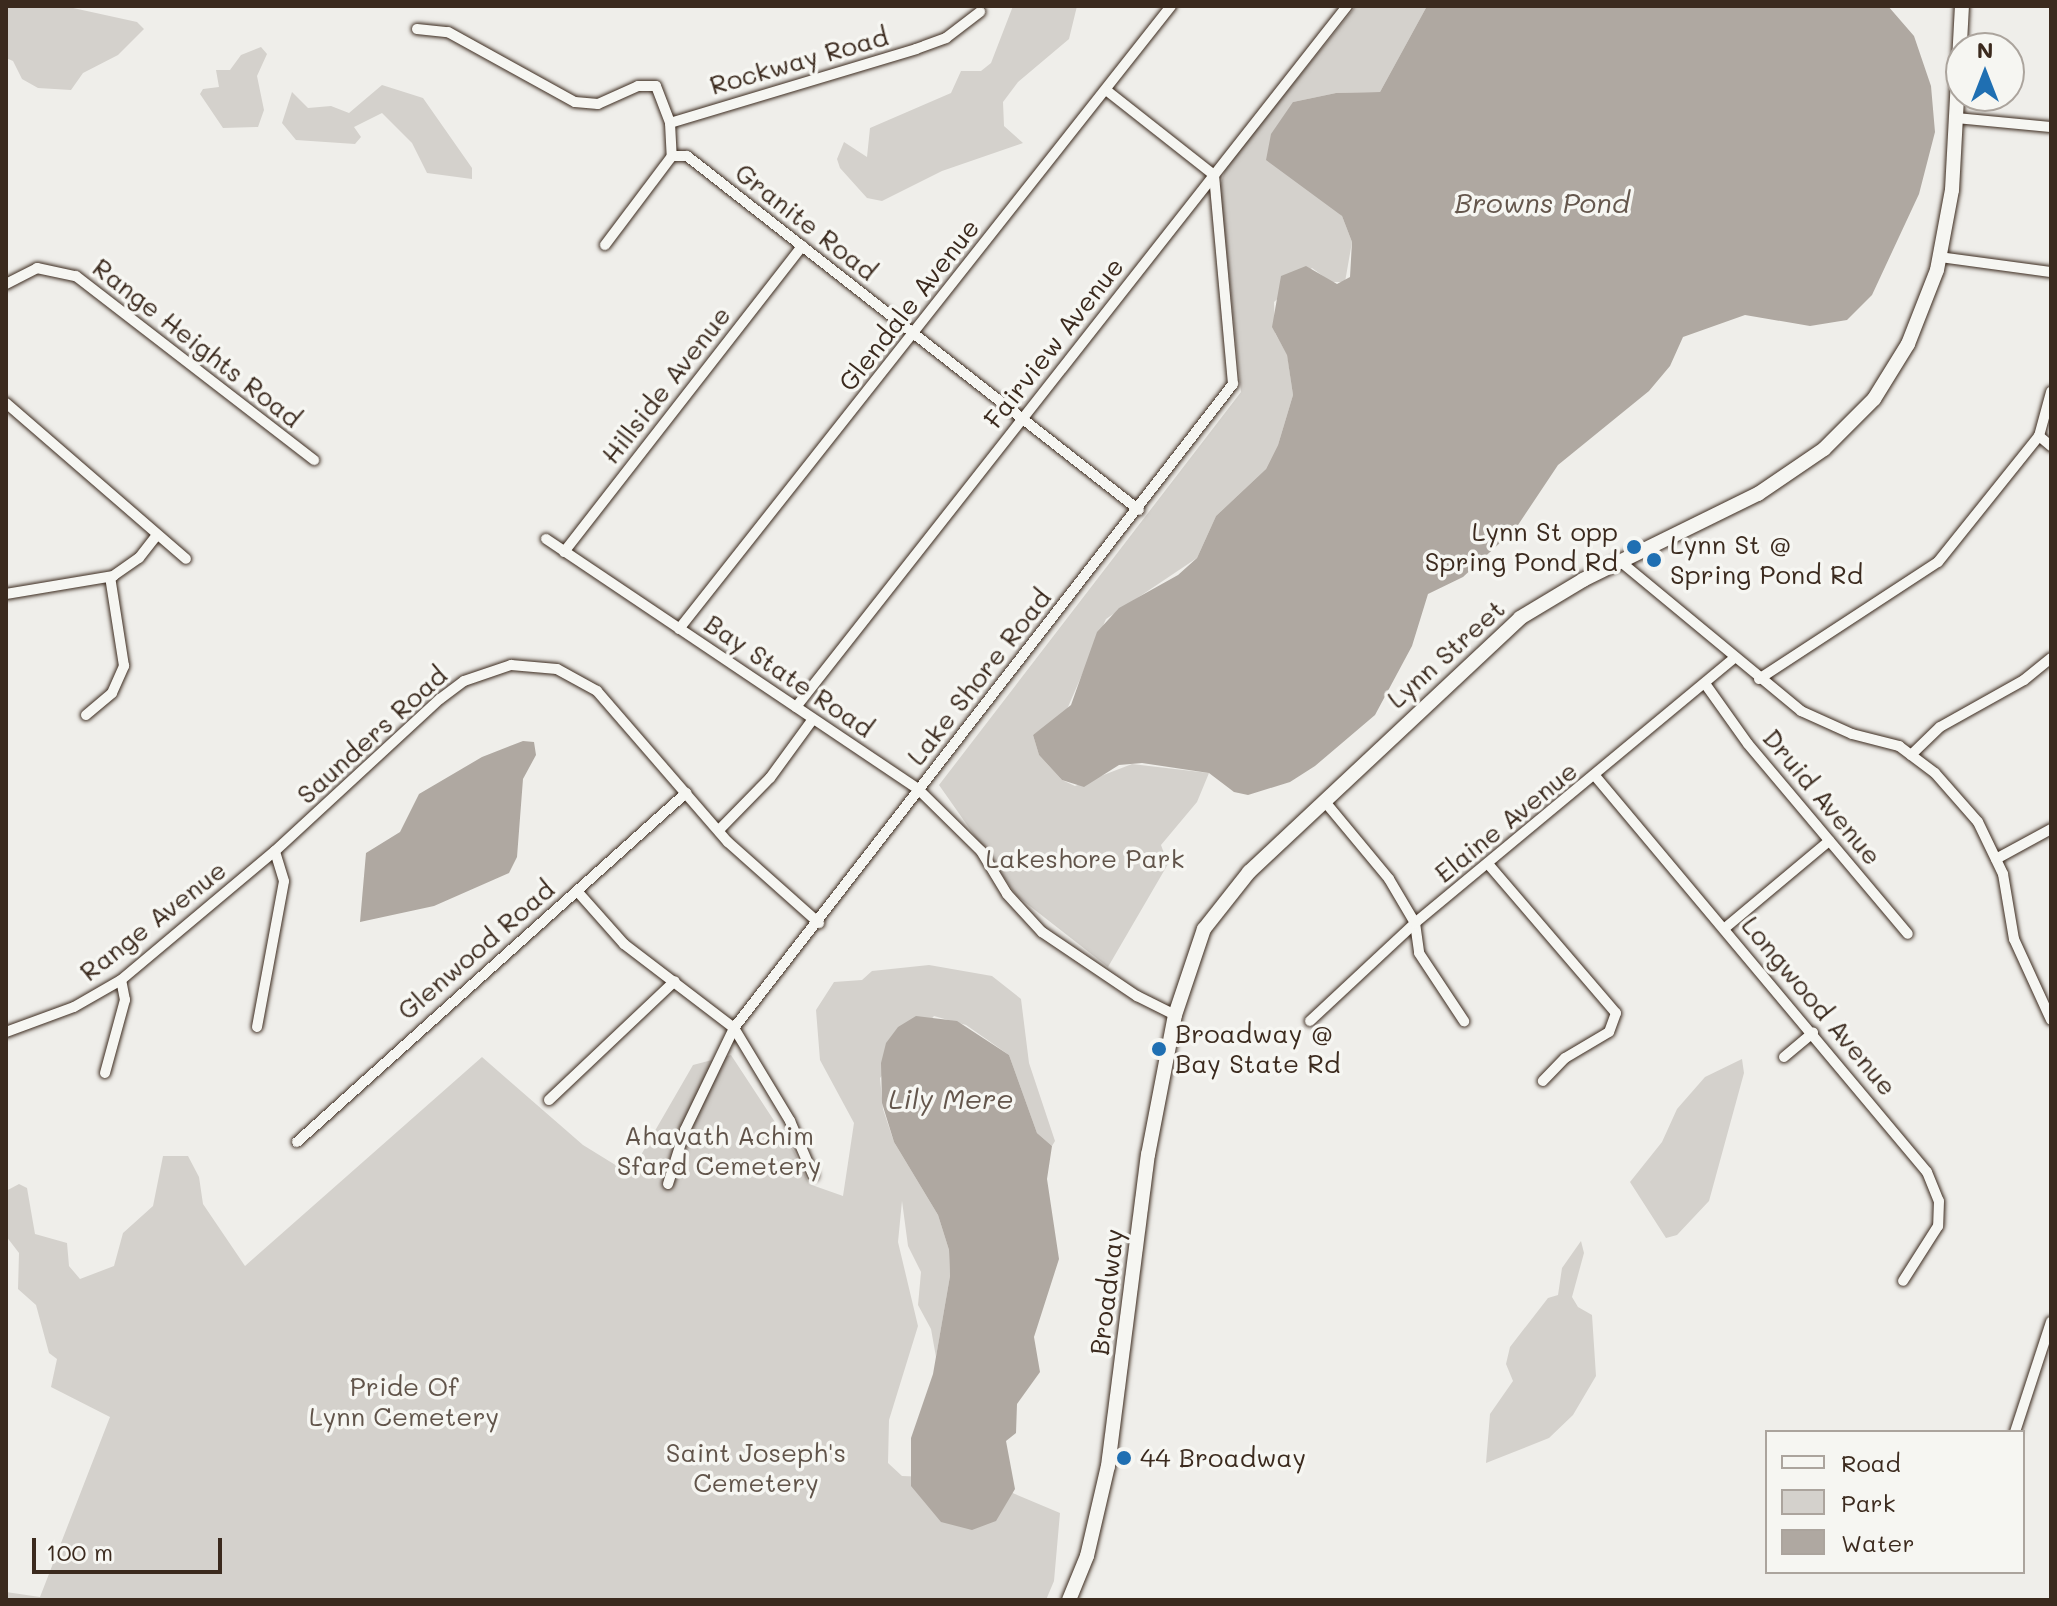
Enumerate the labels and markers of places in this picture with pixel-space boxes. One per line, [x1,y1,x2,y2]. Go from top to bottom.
place label: Lynn St opp Spring Pond Rd [1425,516,1618,578]
place label: Lynn St @ Spring Pond Rd [1670,529,1863,590]
marker: Lynn St opp Spring Pond Rd [1625,538,1643,556]
marker: Lynn St @ Spring Pond Rd [1645,551,1663,569]
place label: Broadway @ Bay State Rd [1175,1018,1341,1080]
marker: Broadway @ Bay State Rd [1150,1040,1168,1058]
place label: 44 Broadway [1140,1442,1306,1474]
marker: 44 Broadway [1115,1449,1133,1467]

